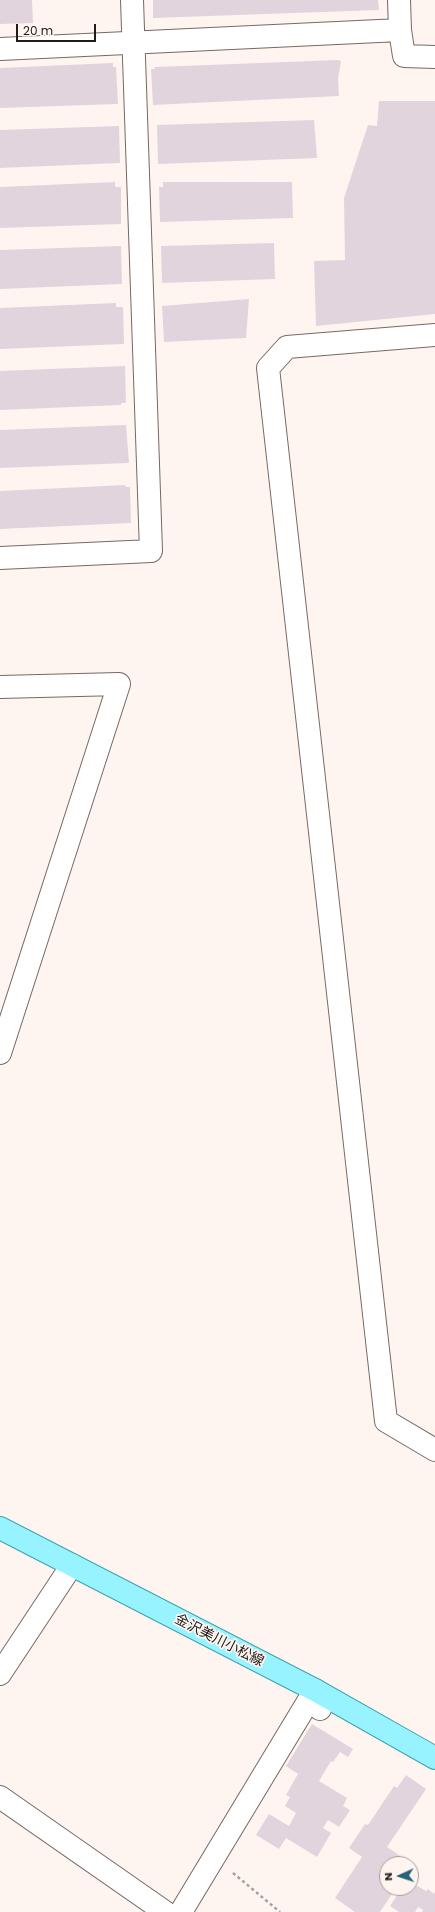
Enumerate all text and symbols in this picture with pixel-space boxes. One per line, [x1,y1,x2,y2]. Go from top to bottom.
scale bar [18,16,98,42]
text: 20 m [23,22,53,39]
street label: 金沢美川小松線 [172,1611,266,1671]
north arrow [379,1856,419,1896]
text: N [380,1872,396,1881]

